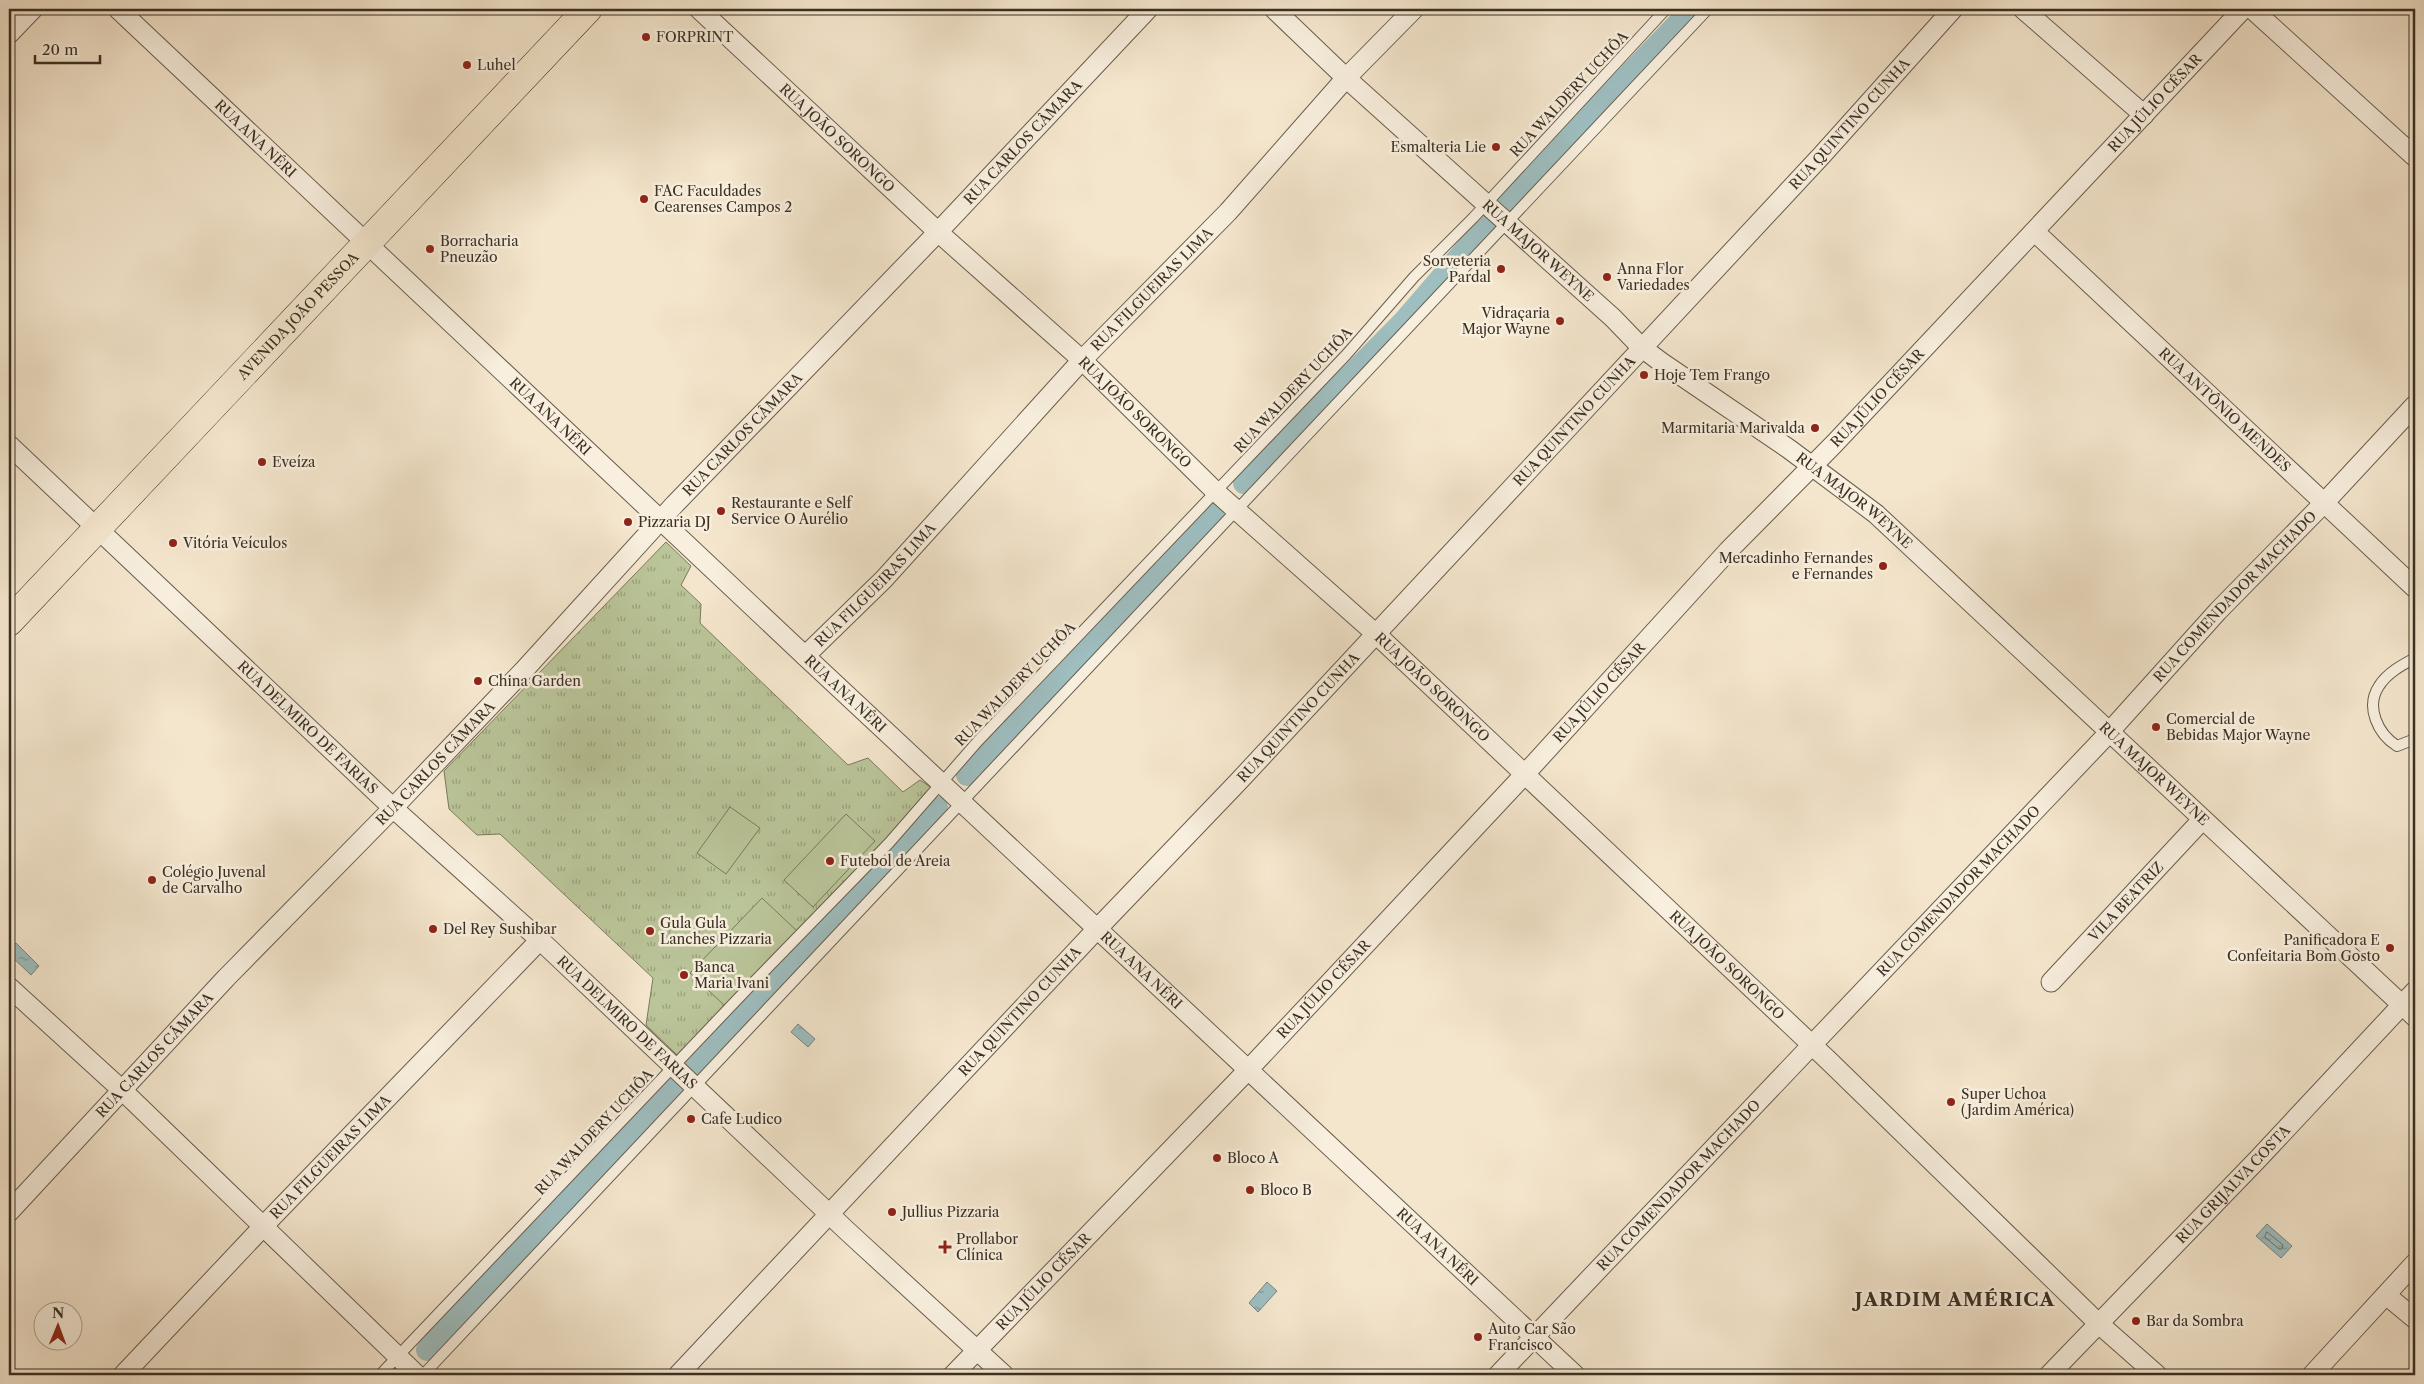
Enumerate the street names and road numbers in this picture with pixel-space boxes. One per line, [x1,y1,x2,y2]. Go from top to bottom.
street label: RUA WALDERY UCHÔA [1505,26,1633,161]
street label: RUA JÚLIO CÉSAR [2104,49,2206,156]
street label: RUA QUINTINO CUNHA [1785,54,1914,193]
street label: RUA CARLOS CÂMARA [960,76,1086,208]
street label: RUA JOÃO SORONGO [776,80,899,196]
street label: RUA ANA NÉRI [211,96,300,181]
street label: RUA MAJOR WEYNE [1479,196,1598,305]
street label: RUA FILGUEIRAS LIMA [1087,223,1217,355]
street label: AVENIDA JOÃO PESSOA [233,248,363,384]
street label: RUA WALDERY UCHÔA [1229,322,1357,457]
street label: RUA JÚLIO CÉSAR [1827,344,1928,451]
street label: RUA ANTÔNIO MENDES [2155,344,2294,476]
street label: RUA QUINTINO CUNHA [1509,352,1640,490]
street label: RUA JOÃO SORONGO [1075,353,1195,472]
street label: RUA CARLOS CÂMARA [679,368,806,500]
street label: RUA ANA NÉRI [506,373,595,459]
street label: RUA MAJOR WEYNE [1793,449,1916,552]
street label: RUA COMENDADOR MACHADO [2149,507,2320,686]
street label: RUA FILGUEIRAS LIMA [811,518,940,651]
street label: RUA WALDERY UCHÔA [950,617,1079,750]
street label: RUA JOÃO SORONGO [1371,629,1494,746]
street label: RUA JÚLIO CÉSAR [1549,638,1650,746]
street label: RUA QUINTINO CUNHA [1233,648,1364,786]
street label: RUA ANA NÉRI [801,651,890,736]
street label: RUA DELMIRO DE FARIAS [234,657,382,798]
street label: RUA CARLOS CÂMARA [372,697,499,829]
street label: RUA MAJOR WEYNE [2096,718,2213,829]
street label: RUA COMENDADOR MACHADO [1873,802,2044,980]
street label: VILA BEATRIZ [2084,858,2167,946]
street label: RUA JOÃO SORONGO [1666,906,1788,1023]
street label: RUA ANA NÉRI [1097,928,1186,1013]
street label: RUA JÚLIO CÉSAR [1273,935,1375,1042]
street label: RUA QUINTINO CUNHA [954,942,1085,1080]
street label: RUA DELMIRO DE FARIAS [553,952,701,1093]
street label: RUA CARLOS CÂMARA [92,988,218,1122]
street label: RUA WALDERY UCHÔA [530,1064,658,1199]
street label: RUA FILGUEIRAS LIMA [266,1090,395,1223]
street label: RUA COMENDADOR MACHADO [1593,1096,1764,1274]
street label: RUA GRIJALVA COSTA [2172,1121,2294,1247]
street label: RUA ANA NÉRI [1393,1204,1482,1289]
street label: RUA JÚLIO CÉSAR [992,1228,1095,1334]

